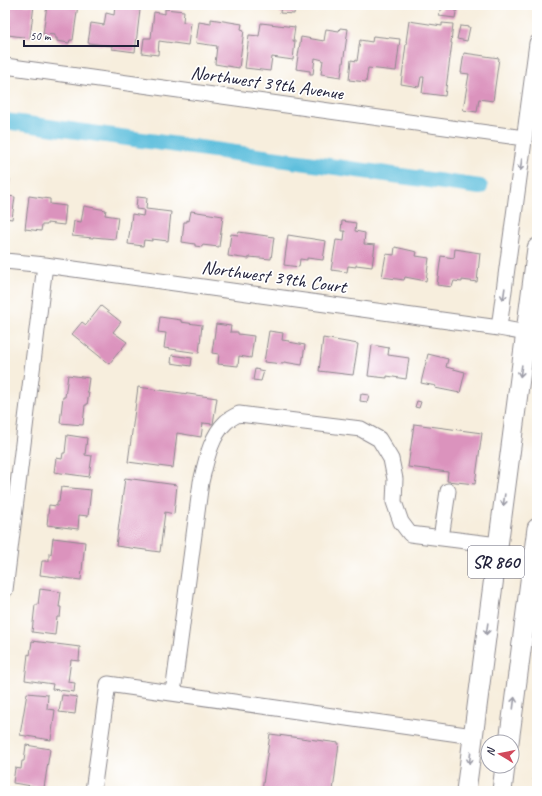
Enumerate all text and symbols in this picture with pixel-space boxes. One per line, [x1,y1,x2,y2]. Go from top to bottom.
scale bar [24,22,138,48]
text: 50 m [30,28,52,44]
street label: Northwest 39th Avenue [189,60,346,106]
one-way arrow [517,158,524,171]
street label: Northwest 39th Court [200,255,349,299]
one-way arrow [500,287,508,300]
one-way arrow [517,364,525,377]
one-way arrow [500,493,508,506]
road number: SR 860 [468,546,524,578]
one-way arrow [483,622,491,635]
one-way arrow [510,697,517,710]
north arrow [480,734,520,774]
text: N [483,746,498,757]
one-way arrow [466,751,474,764]

